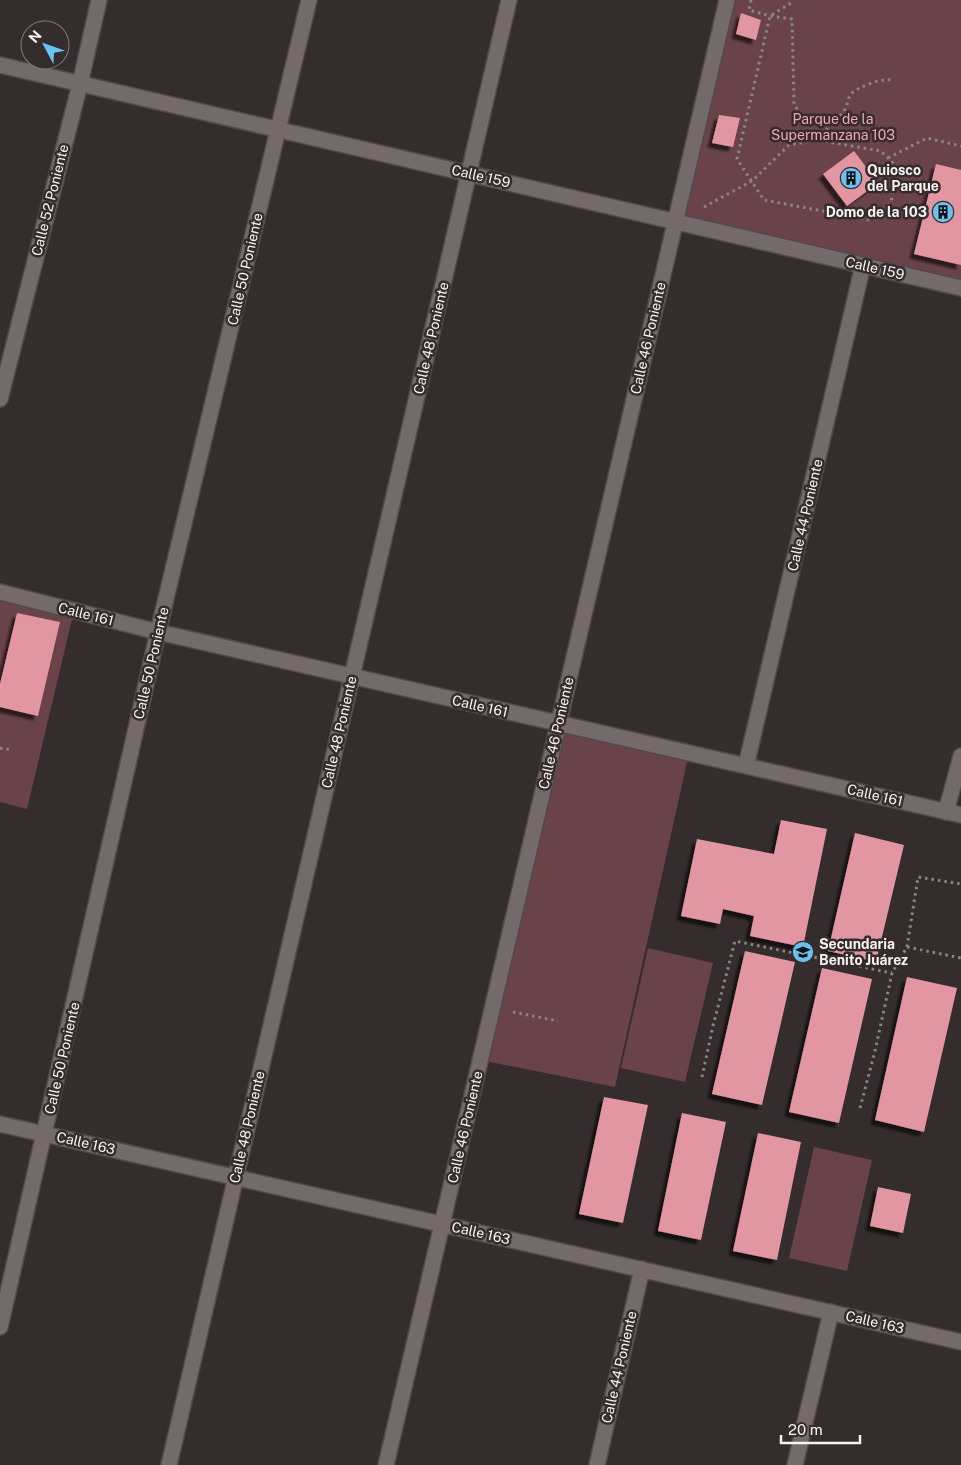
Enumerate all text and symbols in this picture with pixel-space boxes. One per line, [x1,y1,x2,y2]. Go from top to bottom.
north arrow [20,20,70,70]
text: N [26,27,45,46]
park label: Parque de la Supermanzana 103 [771,111,895,143]
street label: Calle 52 Poniente [28,143,72,257]
street label: Calle 159 [450,161,512,191]
place label: Quiosco del Parque [867,162,939,194]
building icon: Quiosco del Parque [839,166,863,190]
building icon: Domo de la 103 [931,200,955,224]
place label: Domo de la 103 [826,204,927,220]
street label: Calle 50 Poniente [224,211,266,327]
street label: Calle 159 [844,253,906,283]
street label: Calle 48 Poniente [410,280,452,396]
street label: Calle 46 Poniente [627,280,669,396]
street label: Calle 44 Poniente [784,457,826,573]
street label: Calle 161 [57,599,115,629]
street label: Calle 50 Poniente [130,605,172,721]
street label: Calle 48 Poniente [318,674,360,790]
street label: Calle 46 Poniente [535,675,577,791]
street label: Calle 161 [451,692,509,720]
street label: Calle 161 [846,781,904,809]
place label: Secundaria Benito Juárez [819,936,908,968]
school or university icon: Secundaria Benito Juárez [791,940,815,964]
street label: Calle 50 Poniente [41,1000,83,1116]
street label: Calle 48 Poniente [226,1069,268,1185]
street label: Calle 46 Poniente [444,1069,486,1185]
street label: Calle 163 [55,1129,117,1158]
street label: Calle 163 [450,1219,512,1248]
street label: Calle 163 [844,1308,906,1337]
street label: Calle 44 Poniente [598,1309,640,1425]
scale bar [781,1412,860,1444]
text: 20 m [788,1421,823,1438]

